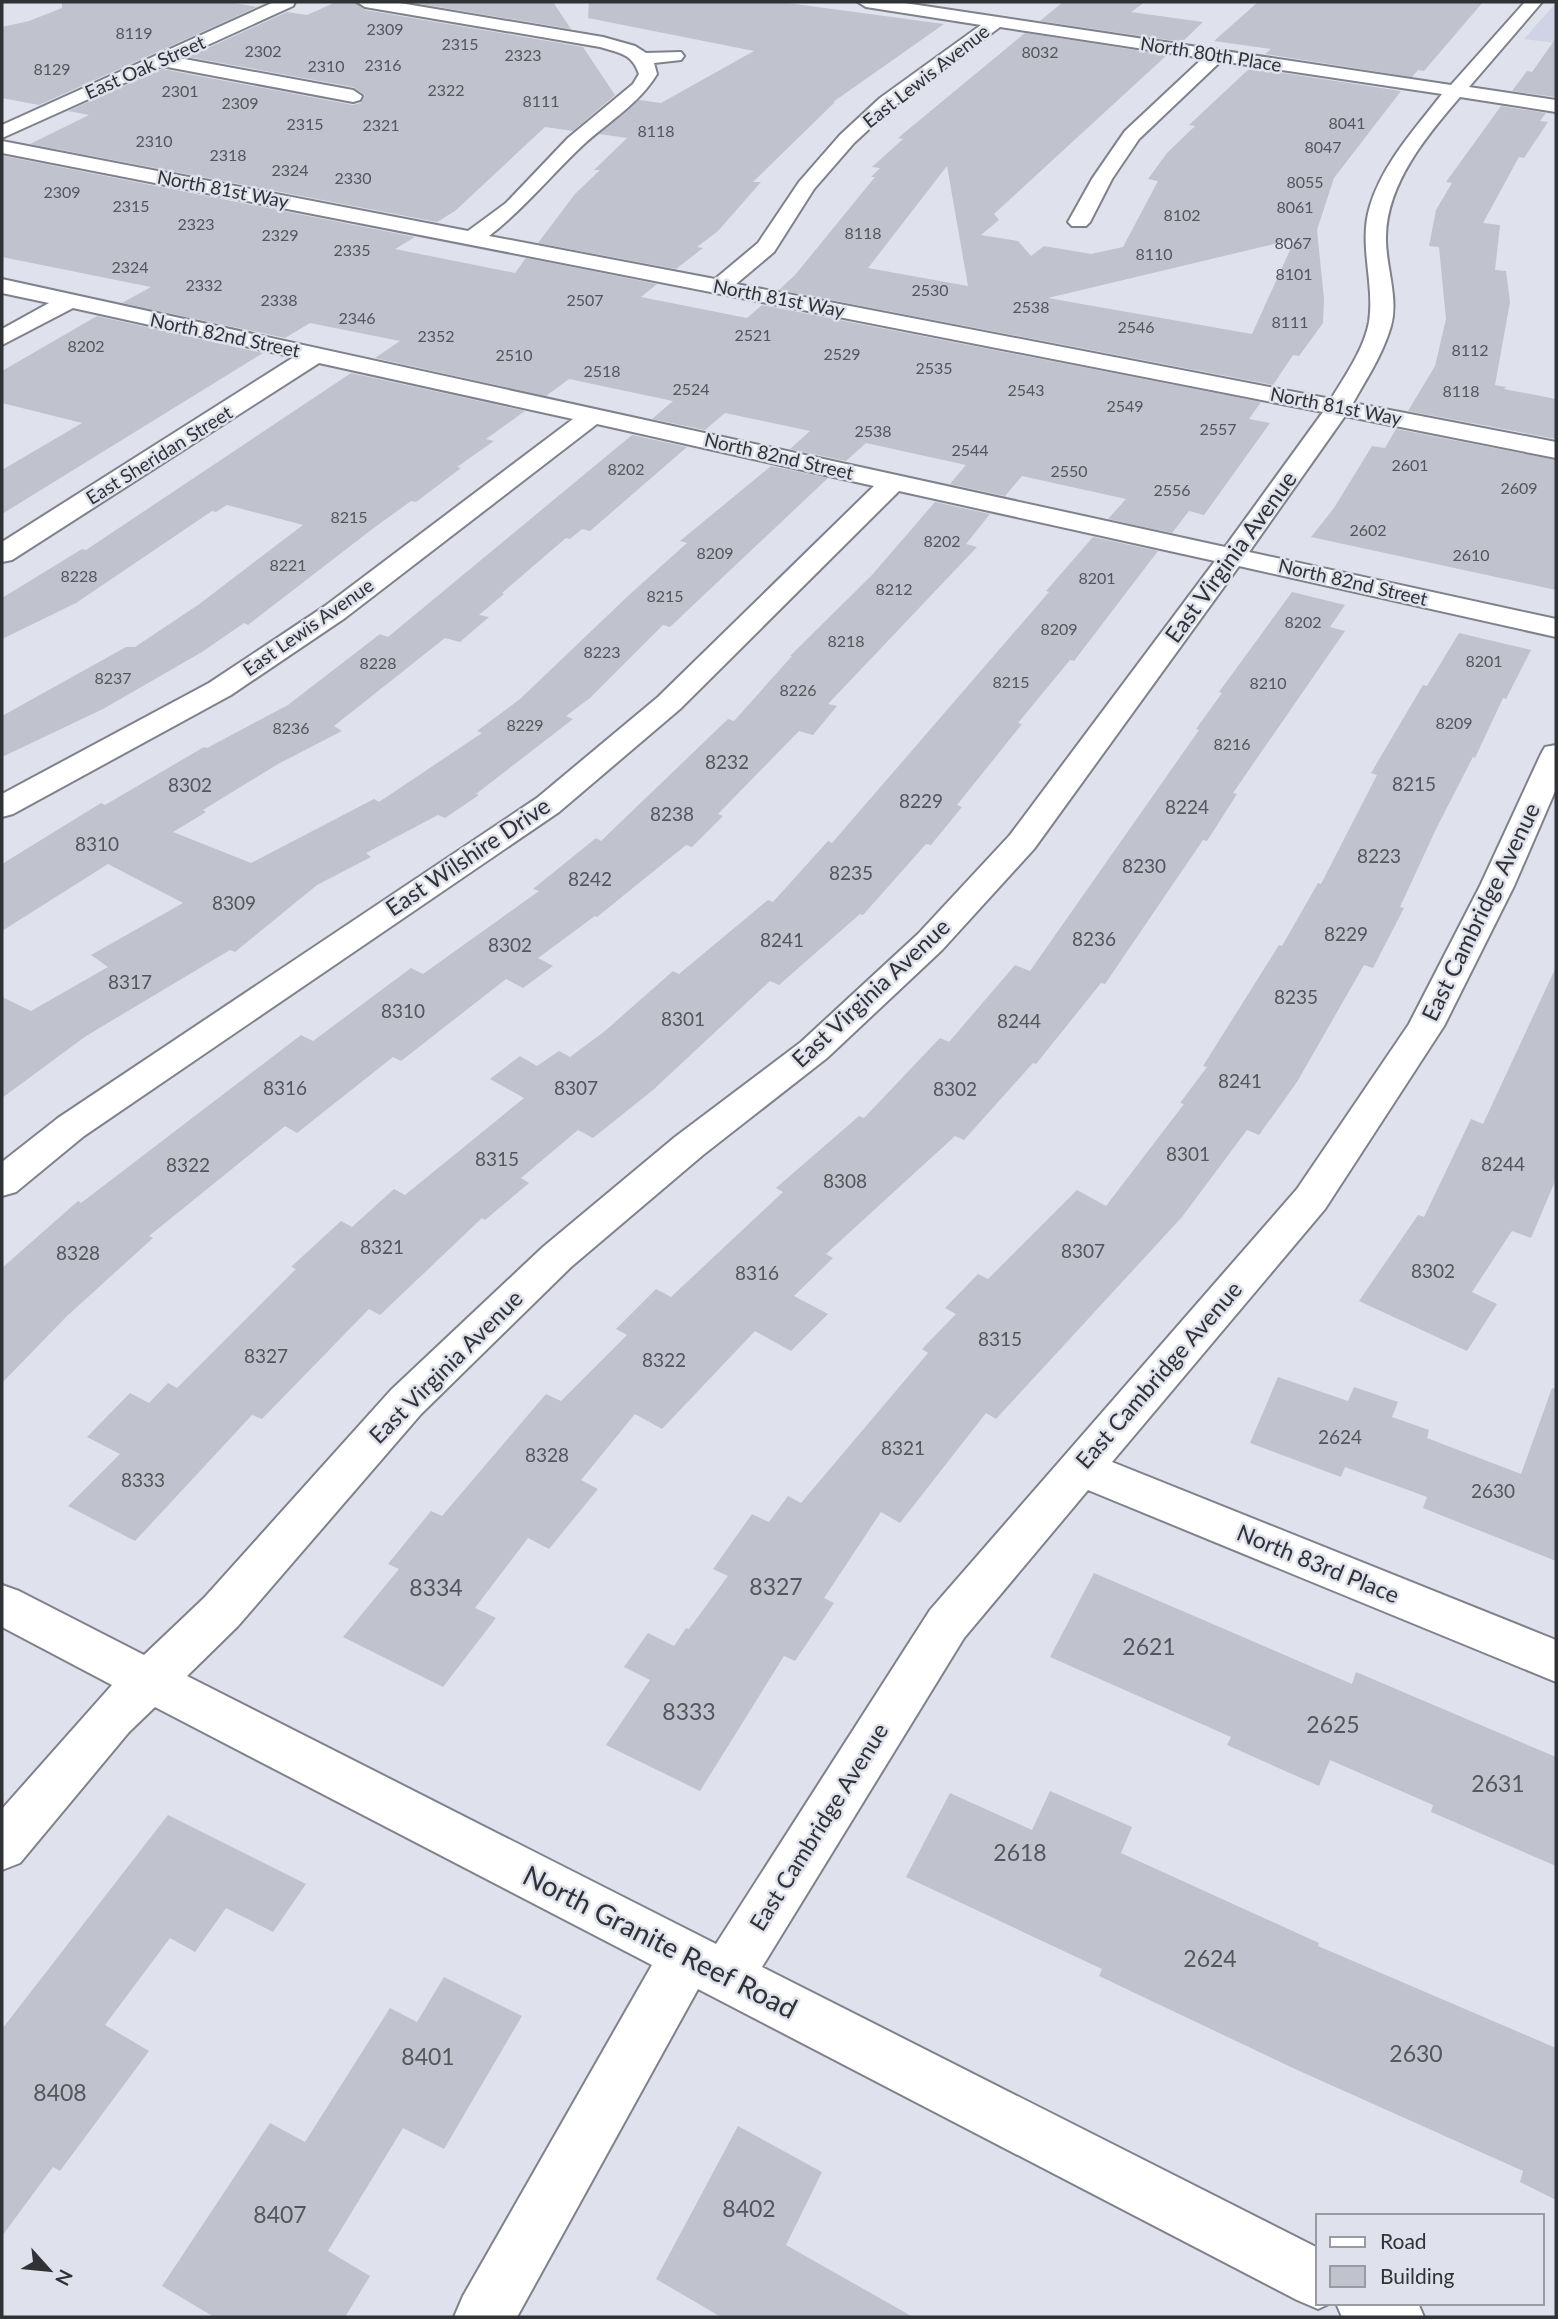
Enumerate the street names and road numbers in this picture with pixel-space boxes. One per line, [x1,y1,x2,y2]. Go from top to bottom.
street label: East Lewis Avenue [858,19,993,132]
street label: East Oak Street [81,30,209,103]
street label: North 80th Place [1139,31,1283,76]
street label: North 81st Way [155,164,291,213]
street label: North 81st Way [711,273,847,322]
street label: North 82nd Street [148,307,302,362]
street label: North 81st Way [1268,381,1404,430]
street label: East Sheridan Street [81,400,236,509]
street label: North 82nd Street [702,427,856,484]
street label: East Virginia Avenue [1158,465,1302,648]
street label: North 82nd Street [1276,553,1430,610]
street label: East Lewis Avenue [238,573,377,680]
street label: East Wilshire Drive [380,791,555,921]
street label: East Cambridge Avenue [1415,798,1545,1025]
street label: East Virginia Avenue [786,912,955,1073]
street label: East Cambridge Avenue [1069,1275,1247,1474]
street label: East Virginia Avenue [363,1284,528,1449]
street label: North 83rd Place [1233,1518,1404,1608]
street label: East Cambridge Avenue [743,1718,893,1935]
street label: North Granite Reef Road [518,1857,803,2025]

